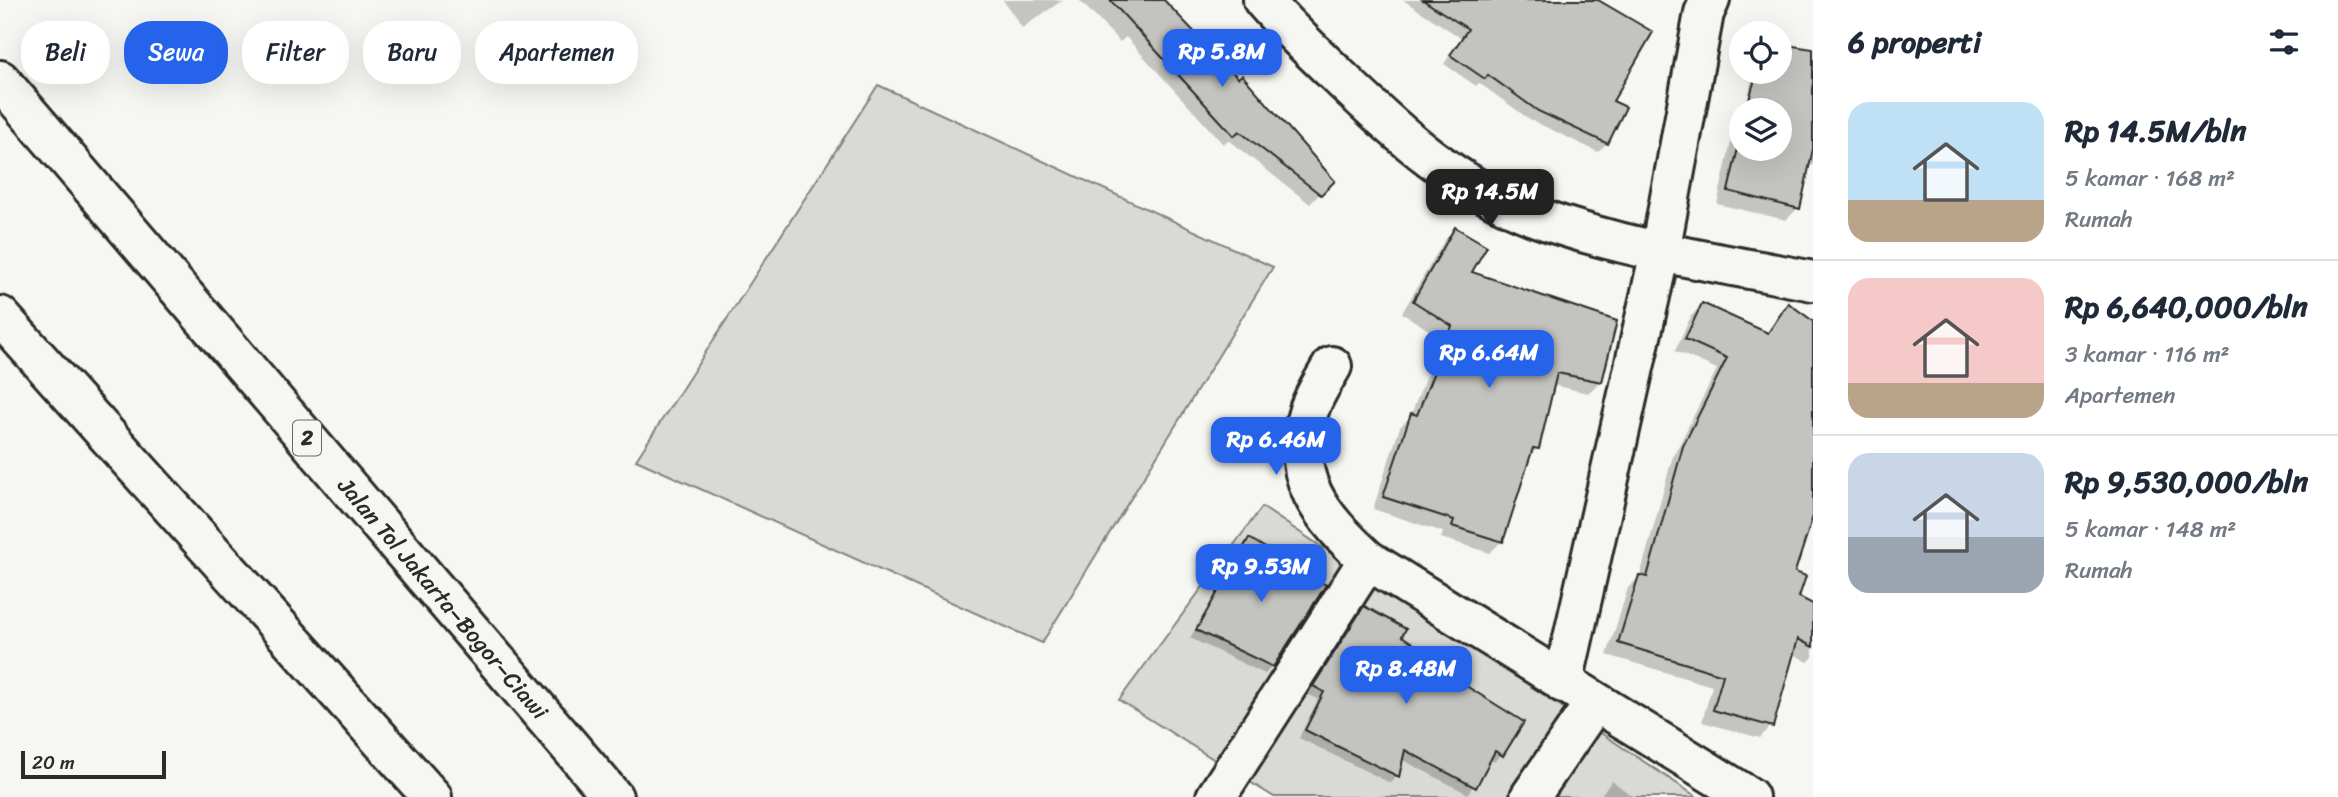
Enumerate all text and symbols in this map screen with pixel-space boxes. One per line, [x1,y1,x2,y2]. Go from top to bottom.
text: 6 properti [1848,15,1981,69]
chip: Beli [21,21,110,84]
chip: Sewa [124,21,228,84]
chip: Filter [242,21,349,84]
chip: Baru [363,21,461,84]
chip: Apartemen [475,21,638,84]
map controls [1729,21,1792,161]
button: locate [1729,21,1792,84]
icon: filters [2265,23,2303,61]
pin: Rp 5.8M [1157,29,1287,89]
text: Rp 5.8M [1179,31,1265,72]
button: layers [1729,98,1792,161]
text: Rp 14.5M/bln [2065,104,2247,158]
icon: home [1904,130,1988,214]
text: 5 kamar · 168 m² [2065,158,2235,199]
pin: Rp 14.5M [1418,170,1562,229]
text: Rp 14.5M [1442,171,1538,212]
text: Rumah [2065,199,2133,240]
text: Rp 6,640,000/bln [2065,280,2308,334]
icon: home [1904,306,1988,390]
pin: Rp 6.64M [1417,330,1561,390]
text: Rp 6.64M [1440,332,1538,373]
text: 3 kamar · 116 m² [2065,334,2230,375]
text: Apartemen [2065,375,2175,416]
pin: Rp 6.46M [1204,418,1348,477]
text: Rp 6.46M [1227,419,1325,460]
road number: 2 [293,420,321,456]
text: Rp 9,530,000/bln [2065,455,2308,509]
street label: Jalan Tol Jakarta–Bogor–Ciawi [327,467,560,730]
icon: home [1904,481,1988,565]
text: 5 kamar · 148 m² [2065,509,2236,550]
pin: Rp 9.53M [1189,544,1333,604]
text: Rp 9.53M [1212,546,1310,587]
text: Rumah [2065,550,2133,591]
pin: Rp 8.48M [1334,646,1478,706]
text: Rp 8.48M [1356,648,1456,689]
text: 20 m [32,746,75,779]
scale bar [21,748,166,780]

